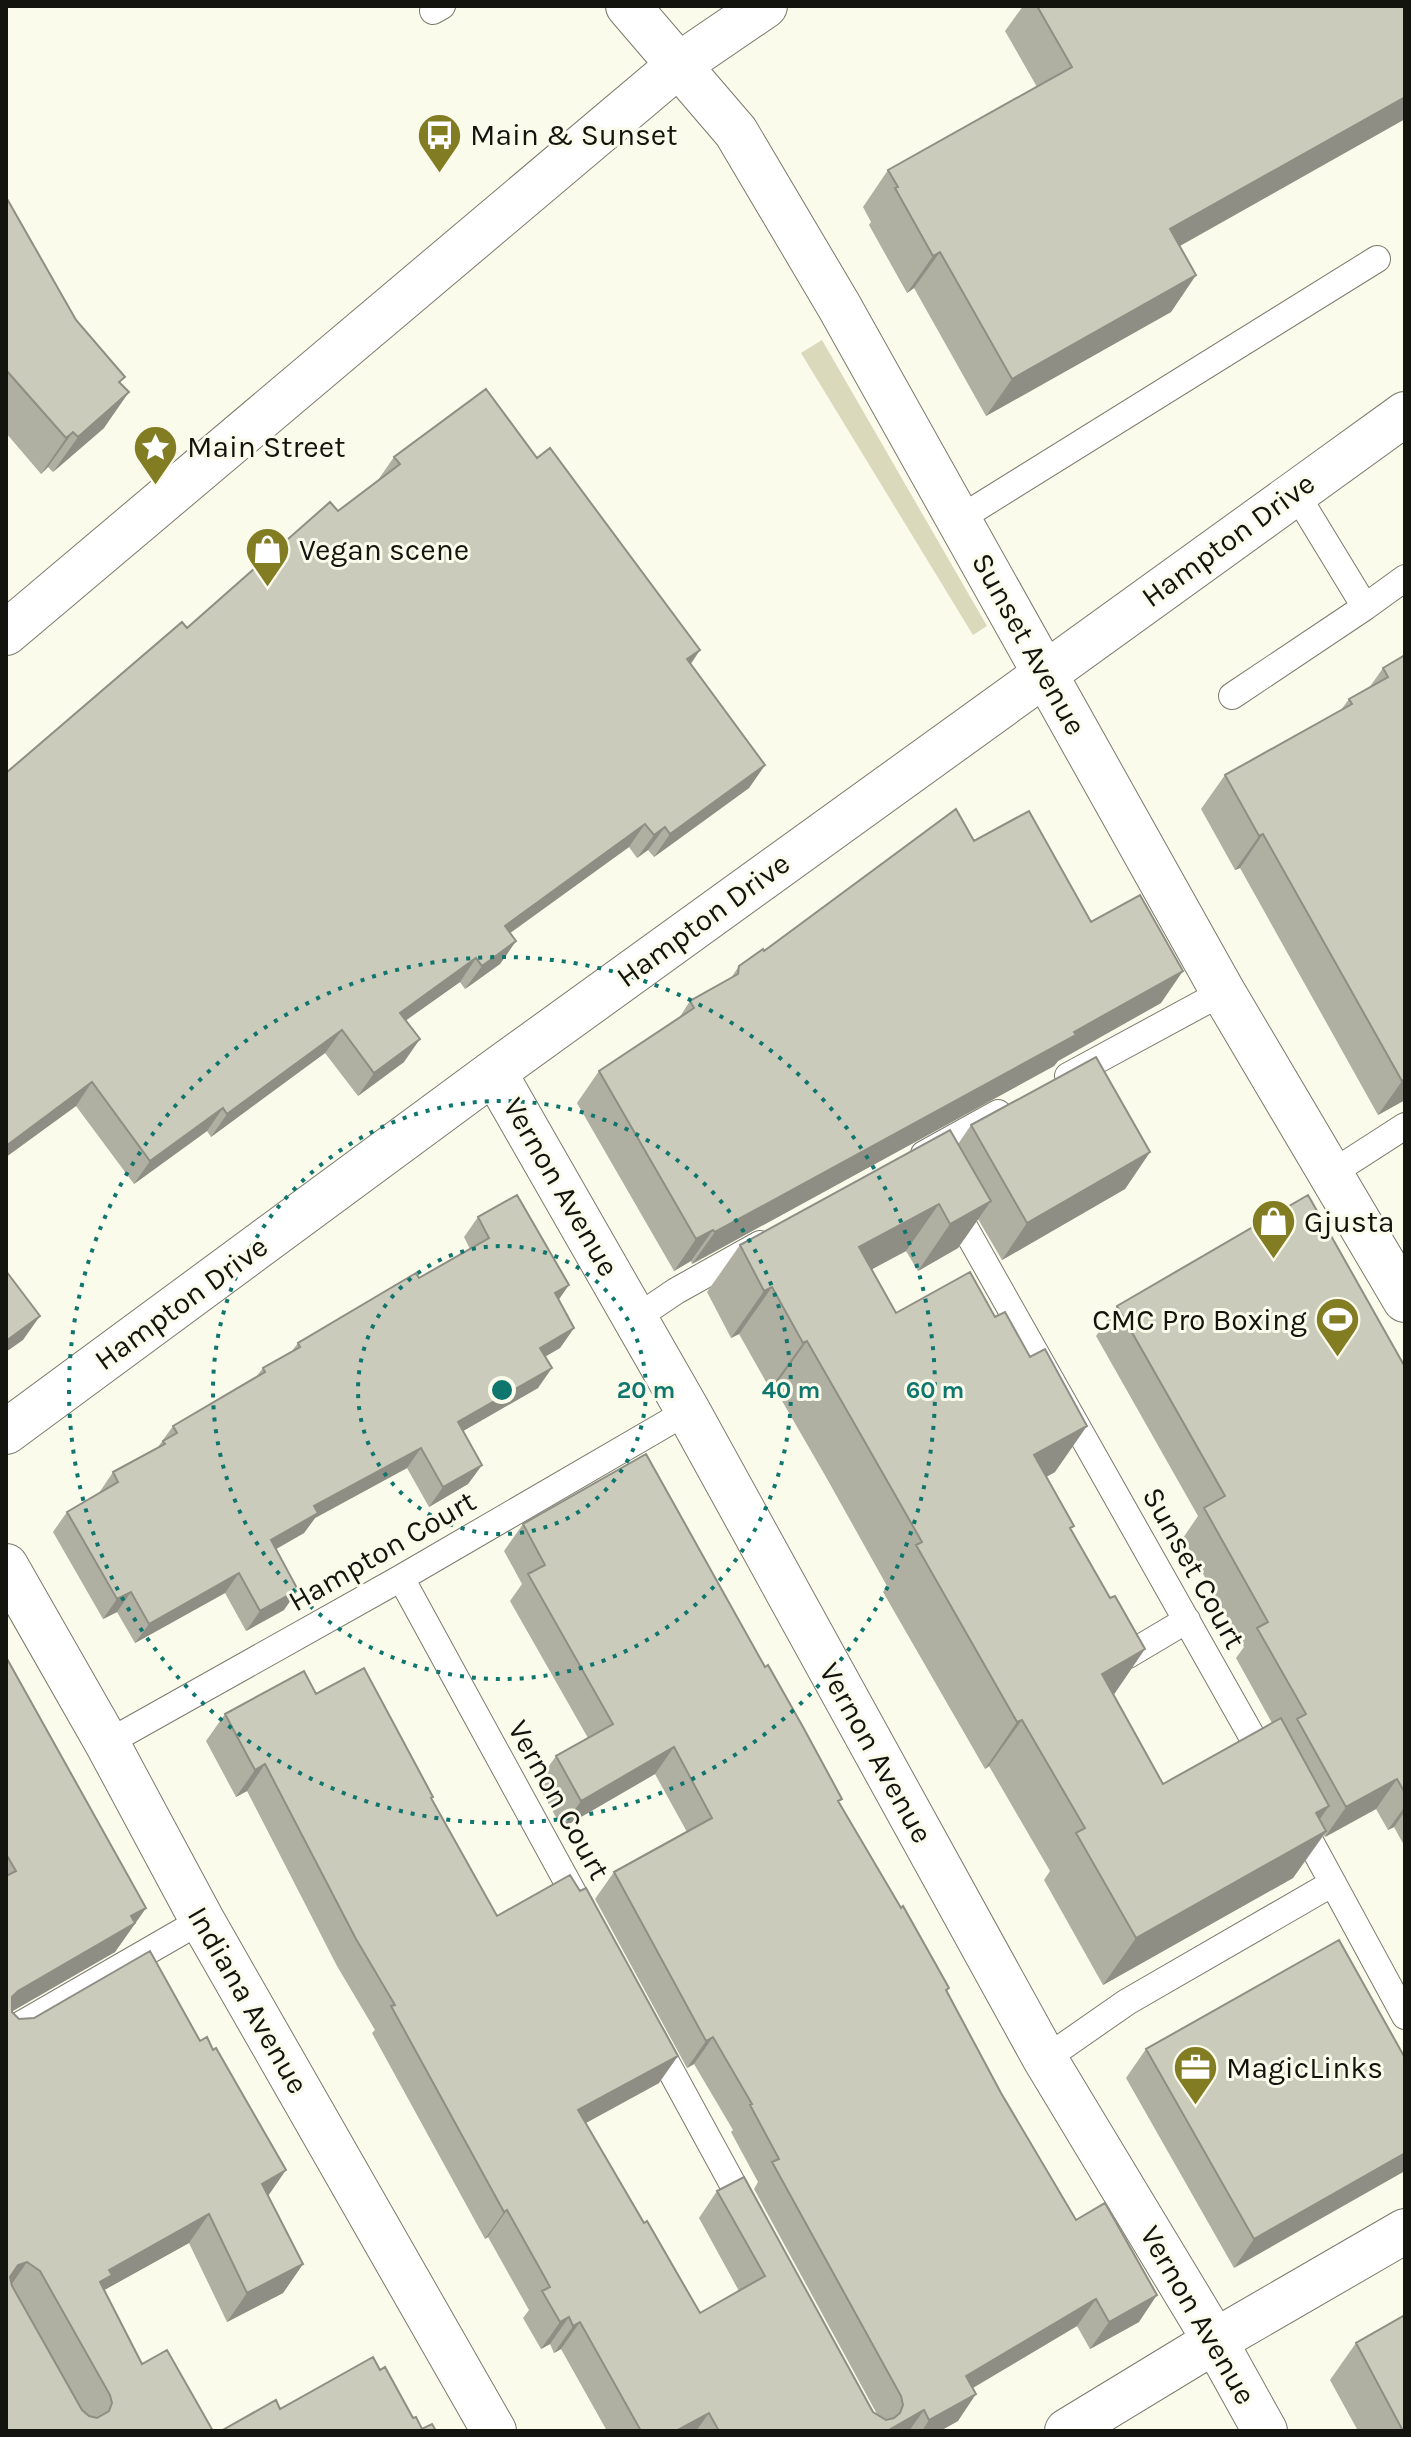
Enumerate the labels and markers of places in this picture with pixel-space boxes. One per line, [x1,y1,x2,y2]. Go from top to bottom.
bus stop icon: Main & Sunset [415,111,463,174]
place label: Main & Sunset [470,117,678,153]
place icon: Main Street [132,423,180,486]
place label: Main Street [187,429,345,465]
shop icon: Vegan scene [244,526,292,589]
place label: Vegan scene [299,532,469,568]
shop icon: Gjusta [1249,1198,1297,1261]
place label: Gjusta [1304,1204,1394,1240]
sports icon: CMC Pro Boxing [1314,1296,1362,1359]
place label: CMC Pro Boxing [1092,1302,1307,1338]
centre of rings [488,1376,516,1404]
office icon: MagicLinks [1171,2044,1219,2107]
place label: MagicLinks [1226,2050,1383,2086]

